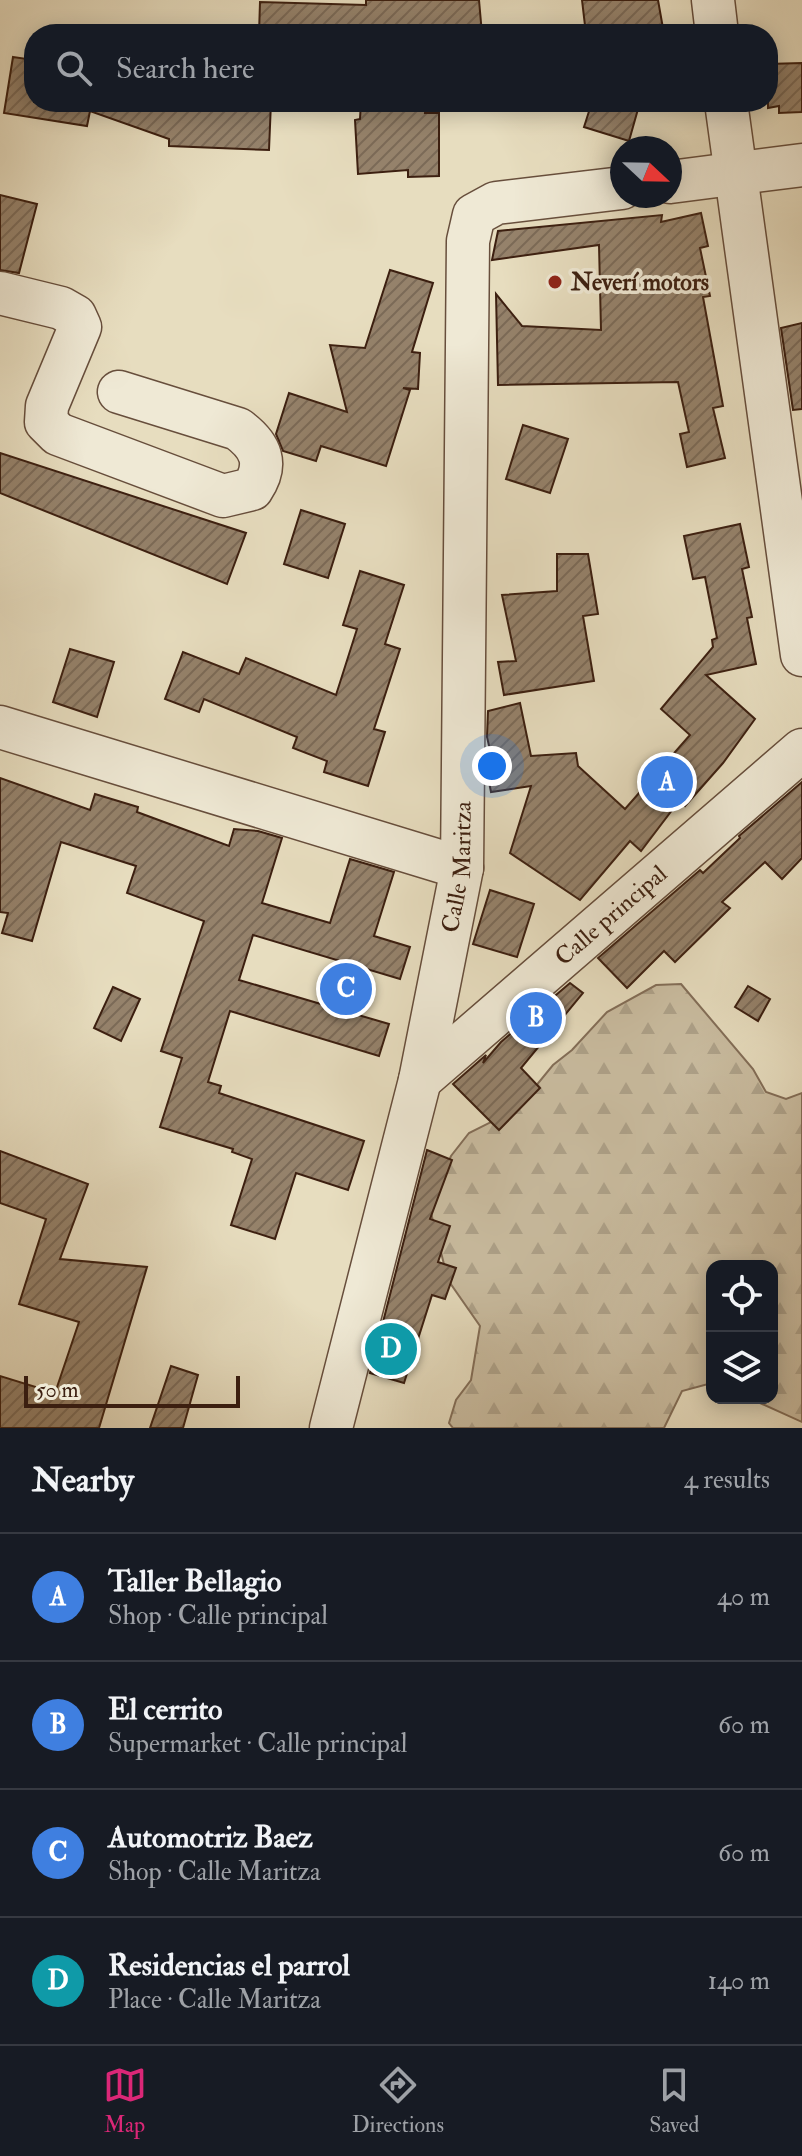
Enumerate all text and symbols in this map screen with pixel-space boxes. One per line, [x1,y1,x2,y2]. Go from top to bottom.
search box [24,24,778,112]
icon: search [52,46,96,90]
text: Search here [116,50,255,87]
north arrow [610,136,682,208]
place label: Neverí motors [570,267,709,298]
marker: Neverí motors [546,273,564,291]
your location [472,746,512,786]
pin: A [641,752,693,812]
street label: Calle Maritza [435,800,479,935]
street label: Calle principal [548,859,674,973]
pin: C [320,959,372,1019]
pin: B [510,988,562,1048]
map controls [706,1260,778,1404]
button: locate [706,1260,778,1332]
pin: D [365,1319,417,1379]
button: layers [706,1332,778,1404]
scale bar [24,1372,240,1408]
text: 50 m [36,1376,78,1404]
text: Nearby [32,1459,134,1502]
text: 4 results [684,1464,770,1496]
text: Taller Bellagio [108,1563,282,1600]
text: A [50,1581,66,1613]
text: 40 m [717,1581,770,1613]
text: Shop · Calle principal [108,1600,328,1632]
text: El cerrito [108,1691,222,1728]
text: B [49,1709,67,1741]
text: 60 m [718,1709,770,1741]
text: Supermarket · Calle principal [108,1728,407,1760]
text: Automotriz Baez [108,1819,313,1856]
text: C [48,1837,68,1869]
text: 60 m [718,1837,770,1869]
text: Shop · Calle Maritza [108,1856,321,1888]
text: Residencias el parrol [108,1947,350,1984]
text: D [47,1965,69,1997]
text: 140 m [708,1965,770,1997]
text: Place · Calle Maritza [108,1984,321,2016]
tab: Map [103,2063,147,2139]
tab: Directions [352,2063,444,2139]
tab: Saved [649,2063,699,2139]

